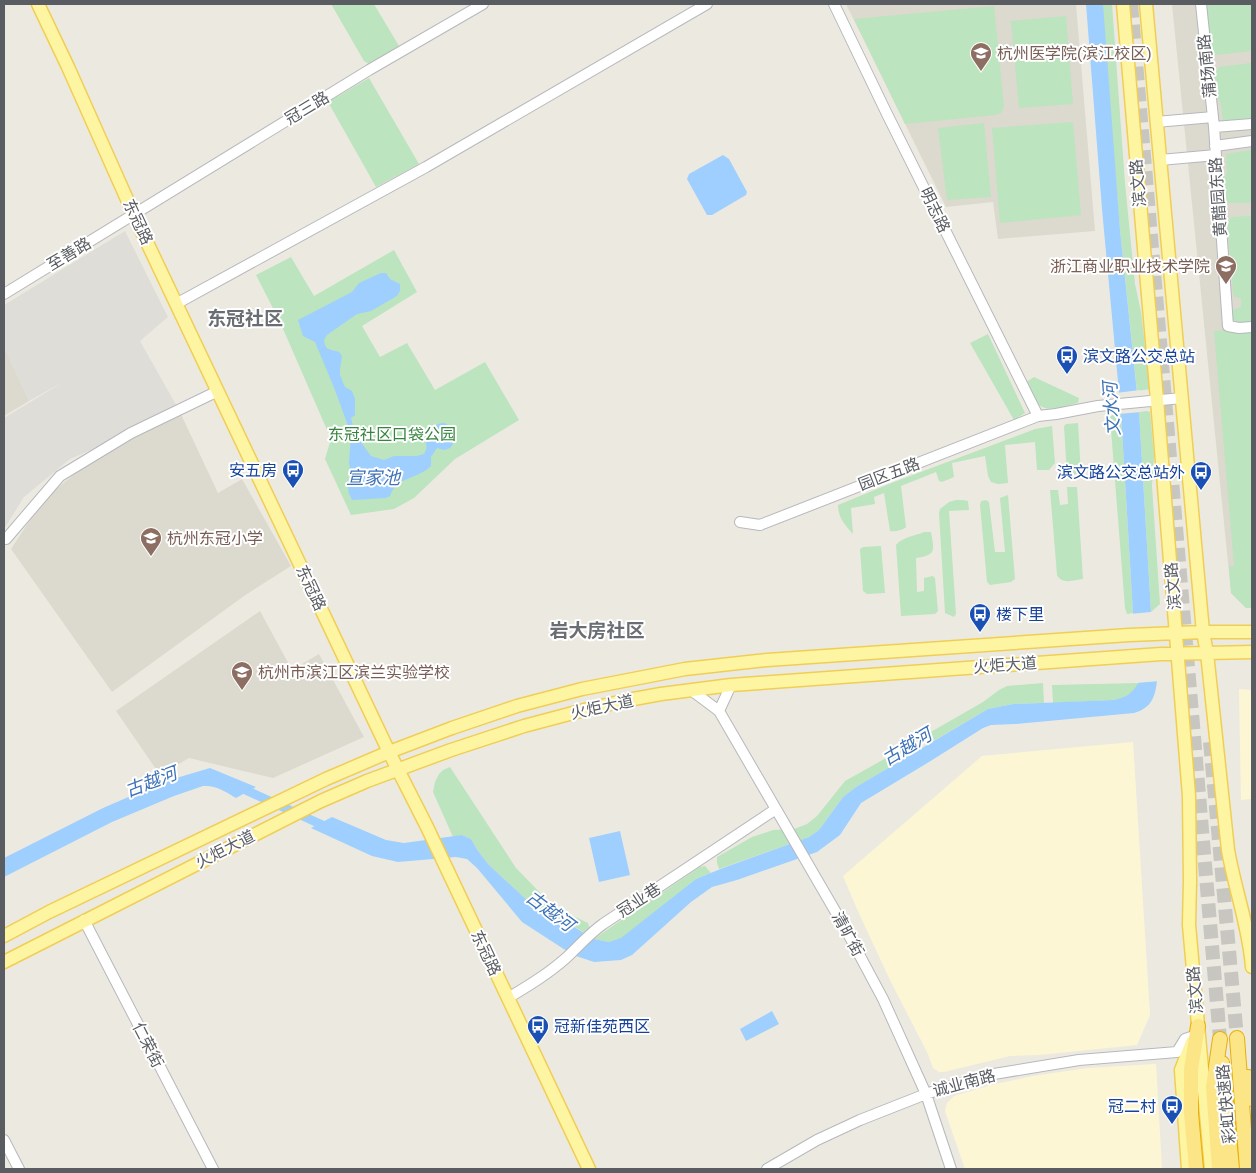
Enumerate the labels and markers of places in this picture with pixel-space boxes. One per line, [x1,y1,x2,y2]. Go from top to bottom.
school or university icon: 杭州医学院(滨江校区) [969,41,993,72]
place label: 杭州医学院(滨江校区) [997,45,1152,62]
school or university icon: 浙江商业职业技术学院 [1214,254,1238,285]
place label: 浙江商业职业技术学院 [1050,258,1210,275]
bus stop icon: 滨文路公交总站 [1055,344,1079,375]
place label: 滨文路公交总站 [1083,348,1195,365]
bus stop icon: 安五房 [281,458,305,489]
bus stop icon: 滨文路公交总站外 [1189,460,1213,491]
place label: 安五房 [229,462,277,479]
place label: 滨文路公交总站外 [1057,464,1185,481]
school or university icon: 杭州东冠小学 [139,526,163,557]
place label: 杭州东冠小学 [167,530,263,547]
bus stop icon: 楼下里 [968,602,992,633]
place label: 楼下里 [996,606,1044,623]
school or university icon: 杭州市滨江区滨兰实验学校 [230,660,254,691]
place label: 杭州市滨江区滨兰实验学校 [258,664,450,681]
bus stop icon: 冠新佳苑西区 [526,1014,550,1045]
place label: 冠新佳苑西区 [554,1018,650,1035]
bus stop icon: 冠二村 [1160,1094,1184,1125]
place label: 冠二村 [1108,1098,1156,1115]

